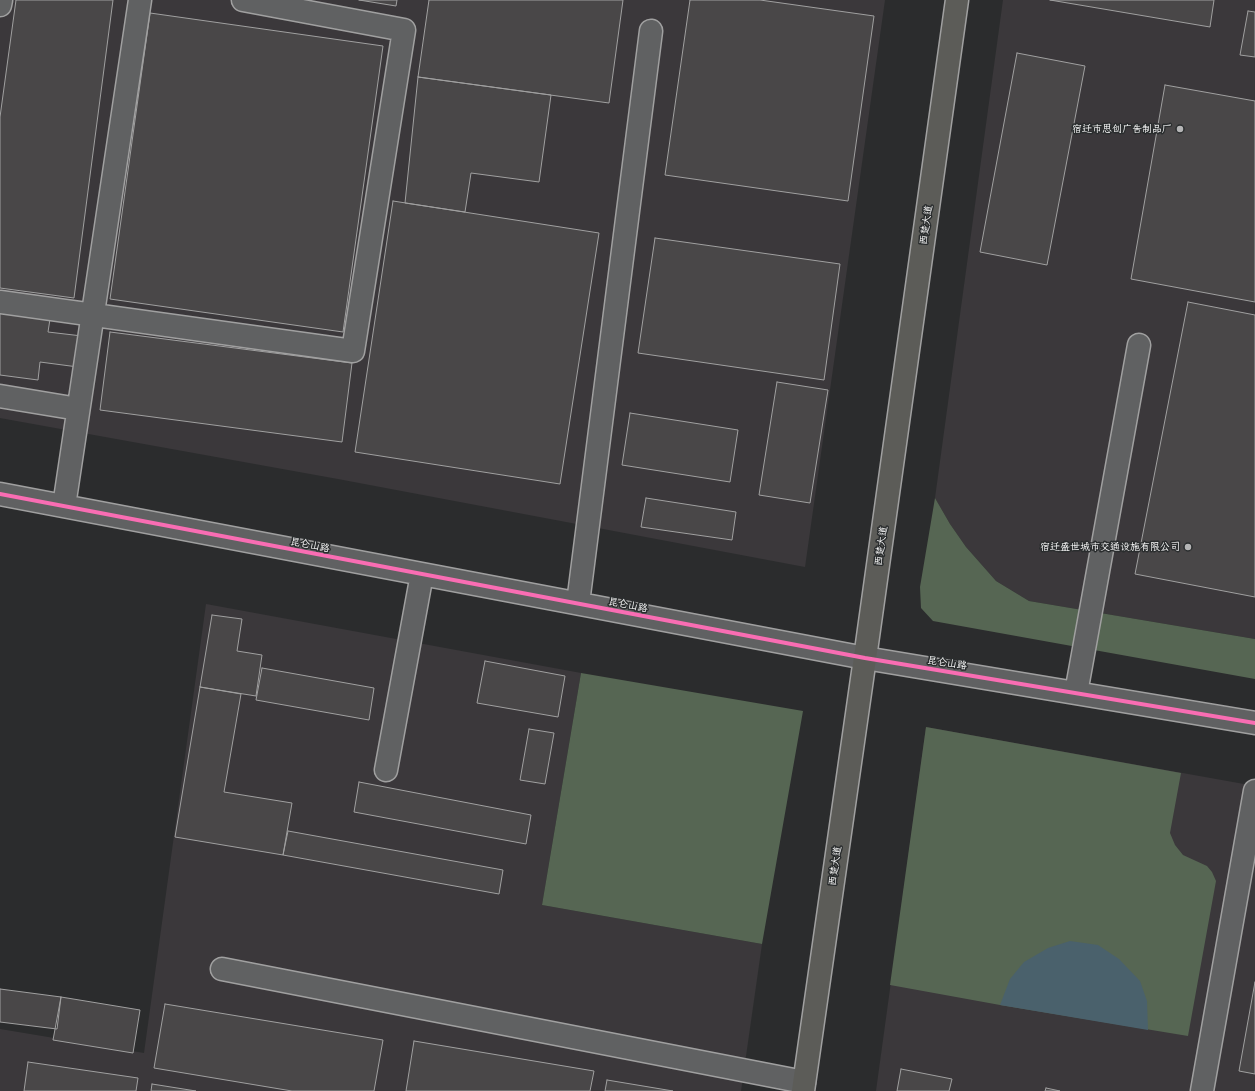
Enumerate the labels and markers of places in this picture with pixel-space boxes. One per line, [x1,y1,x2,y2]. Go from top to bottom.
place label: 宿迁市思创广告制品厂 [1072,123,1172,135]
marker: 宿迁市思创广告制品厂 [1175,124,1185,134]
place label: 宿迁盛世城市交通设施有限公司 [1040,541,1180,553]
marker: 宿迁盛世城市交通设施有限公司 [1183,542,1193,552]

